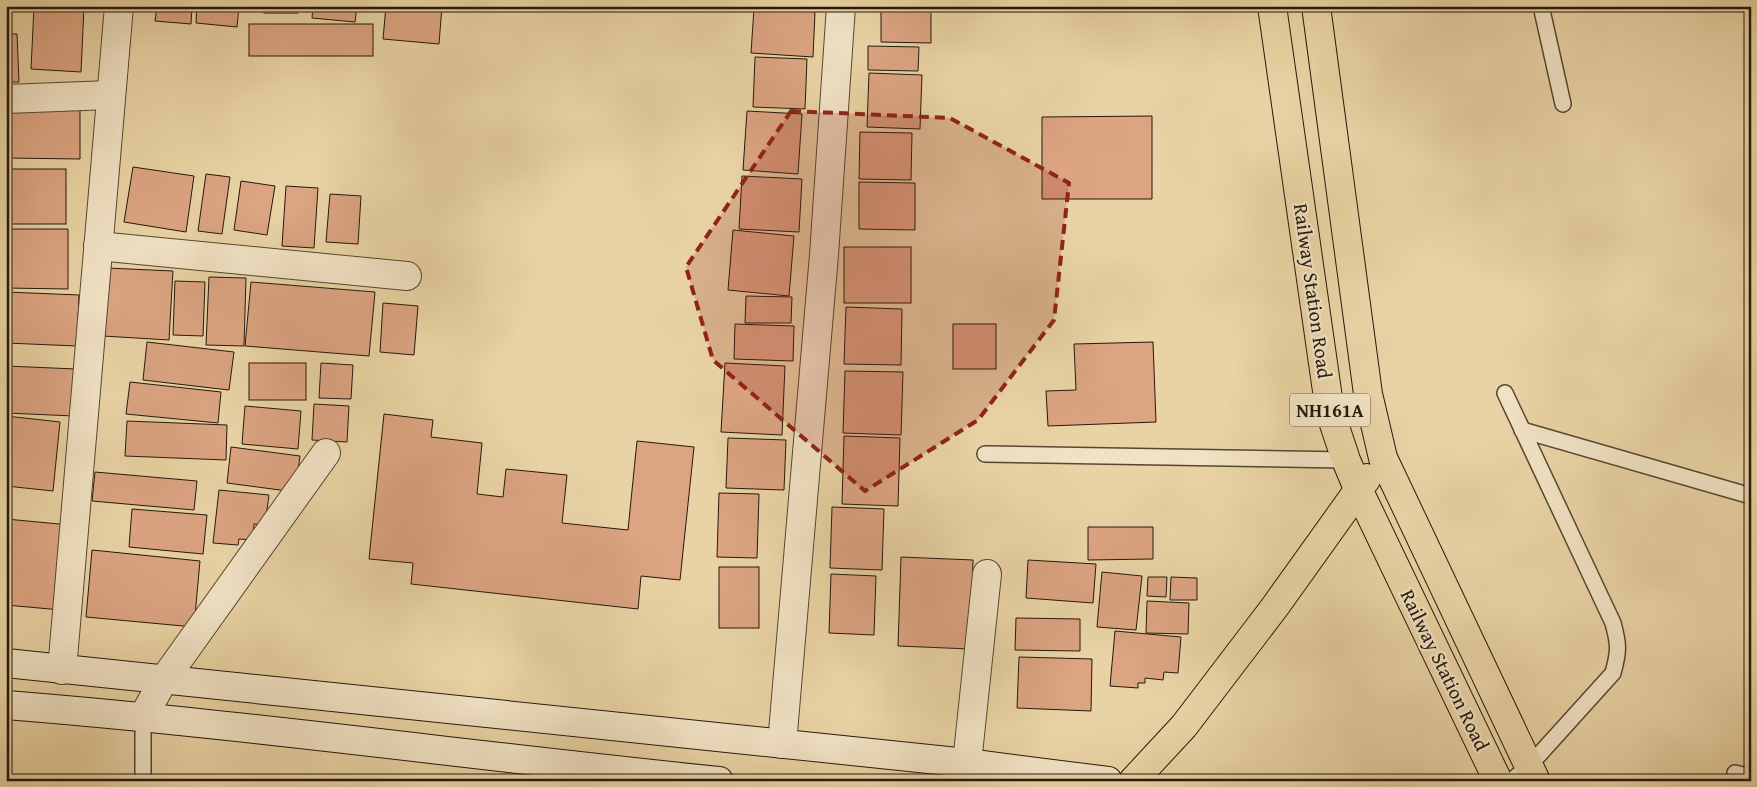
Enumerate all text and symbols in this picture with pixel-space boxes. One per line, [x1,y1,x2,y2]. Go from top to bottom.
street label: Railway Station Road [1287,201,1340,381]
road number: NH161A [1290,394,1370,426]
street label: Railway Station Road [1394,584,1497,756]

